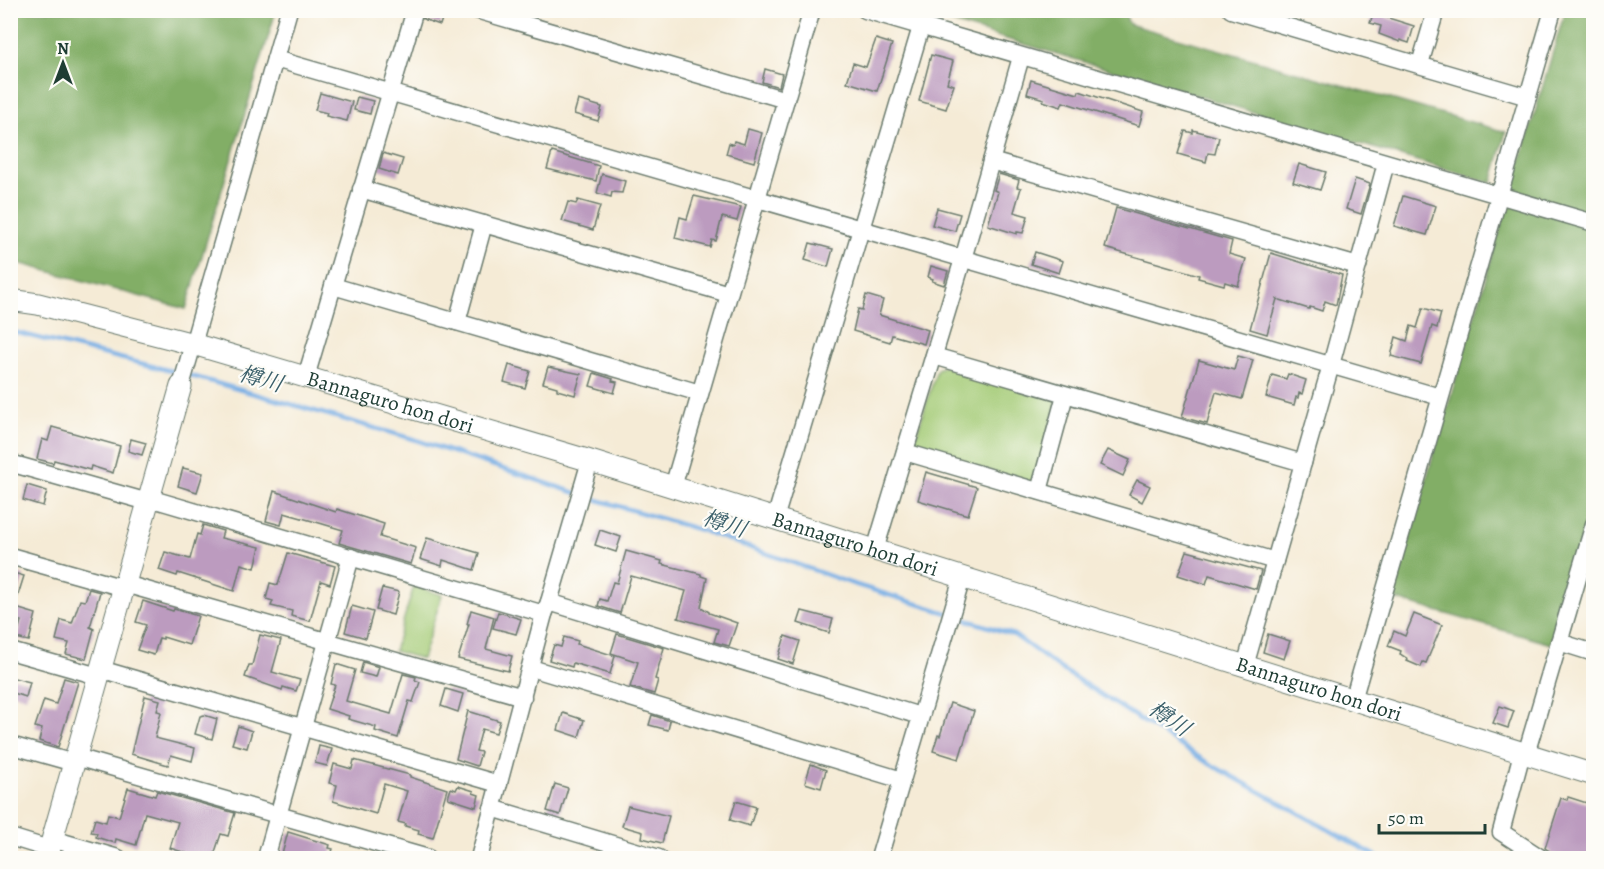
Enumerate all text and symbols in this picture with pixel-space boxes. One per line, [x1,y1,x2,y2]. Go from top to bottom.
north arrow [33,33,93,93]
text: N [57,38,69,60]
water label: 樽川 [235,358,288,400]
street label: Bannaguro hon dori [304,364,477,440]
water label: 樽川 [699,503,752,546]
street label: Bannaguro hon dori [769,505,942,583]
street label: Bannaguro hon dori [1232,650,1406,728]
water label: 樽川 [1143,694,1198,745]
scale bar [1379,797,1486,835]
text: 50 m [1388,806,1424,830]

